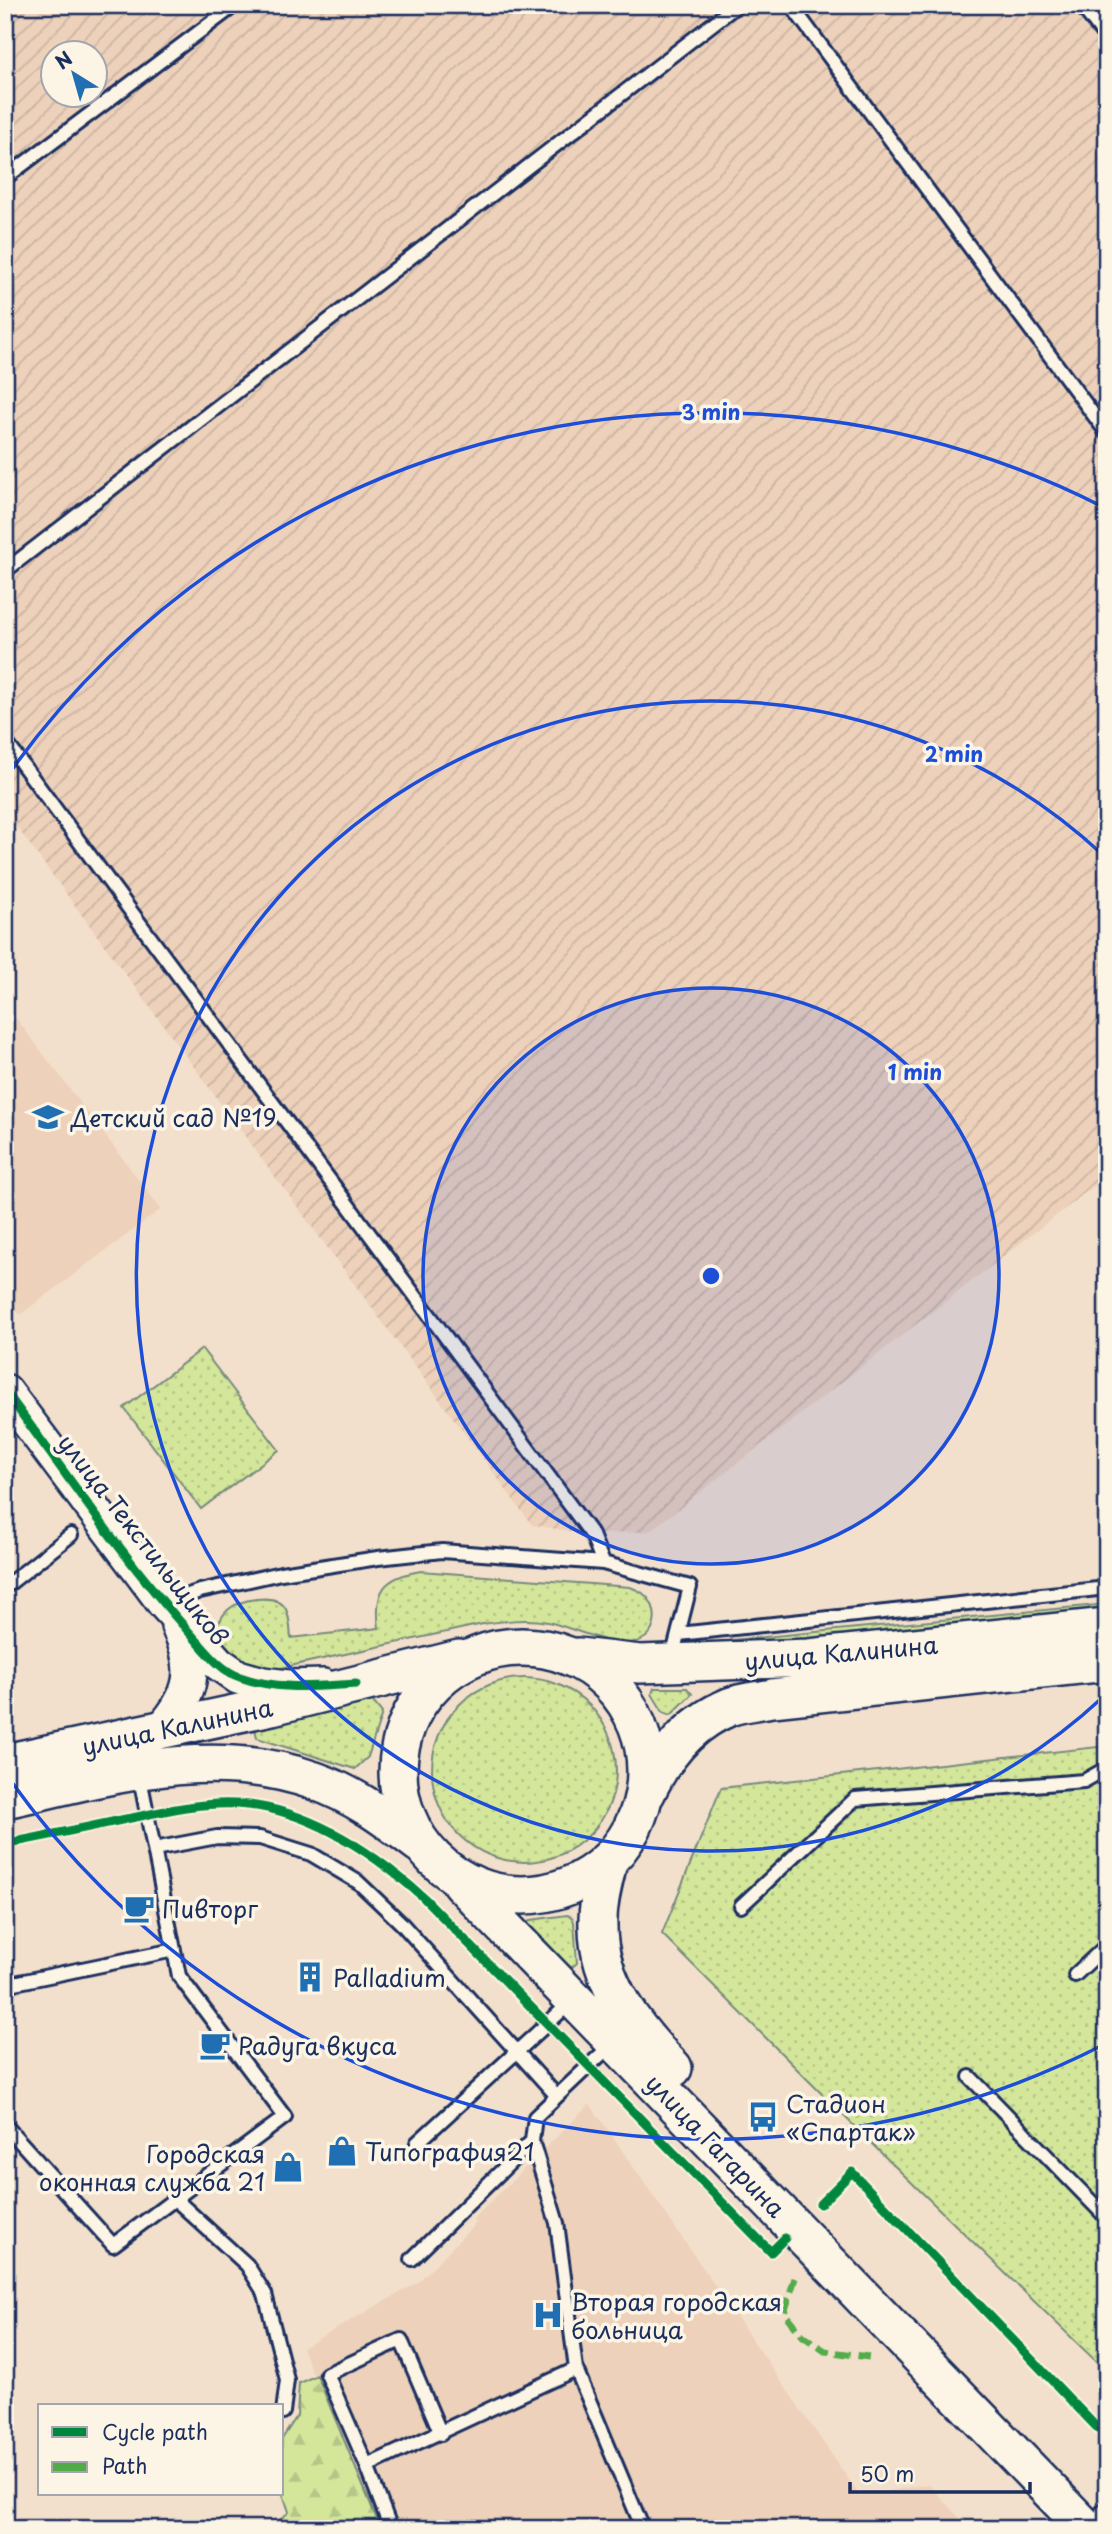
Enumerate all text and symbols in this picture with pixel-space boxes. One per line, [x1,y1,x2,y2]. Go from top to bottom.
north arrow [38,38,108,108]
text: N [49,44,78,75]
text: 3 min [681,395,741,427]
text: 2 min [925,737,983,769]
text: 1 min [888,1055,942,1087]
place label: Детский сад №19 [70,1099,276,1135]
school or university icon: Детский сад №19 [31,1100,65,1134]
centre of rings [699,1264,723,1288]
street label: улица Текстильщиков [50,1426,238,1652]
street label: улица Калинина [743,1626,939,1678]
street label: улица Калинина [78,1688,276,1764]
place label: Пивторг [162,1890,258,1926]
cafe icon: Пивторг [122,1891,156,1925]
place label: Palladium [333,1959,446,1995]
building icon: Palladium [293,1960,327,1994]
place label: Радуга вкуса [238,2027,396,2063]
cafe icon: Радуга вкуса [198,2028,232,2062]
street label: улица Гагарина [638,2065,794,2225]
place label: Стадион «Спартак» [786,2085,916,2149]
bus stop icon: Стадион «Спартак» [746,2100,780,2134]
place label: Типография21 [365,2133,535,2169]
shop icon: Типография21 [325,2134,359,2168]
place label: Городская оконная служба 21 [39,2135,265,2199]
shop icon: Городская оконная служба 21 [271,2150,305,2184]
place label: Вторая городская больница [571,2283,782,2347]
hospital icon: Вторая городская больница [531,2298,565,2332]
legend [38,2404,284,2496]
text: Cycle path [102,2415,208,2447]
text: Path [102,2449,147,2481]
scale bar [850,2450,1030,2494]
text: 50 m [860,2457,914,2489]

